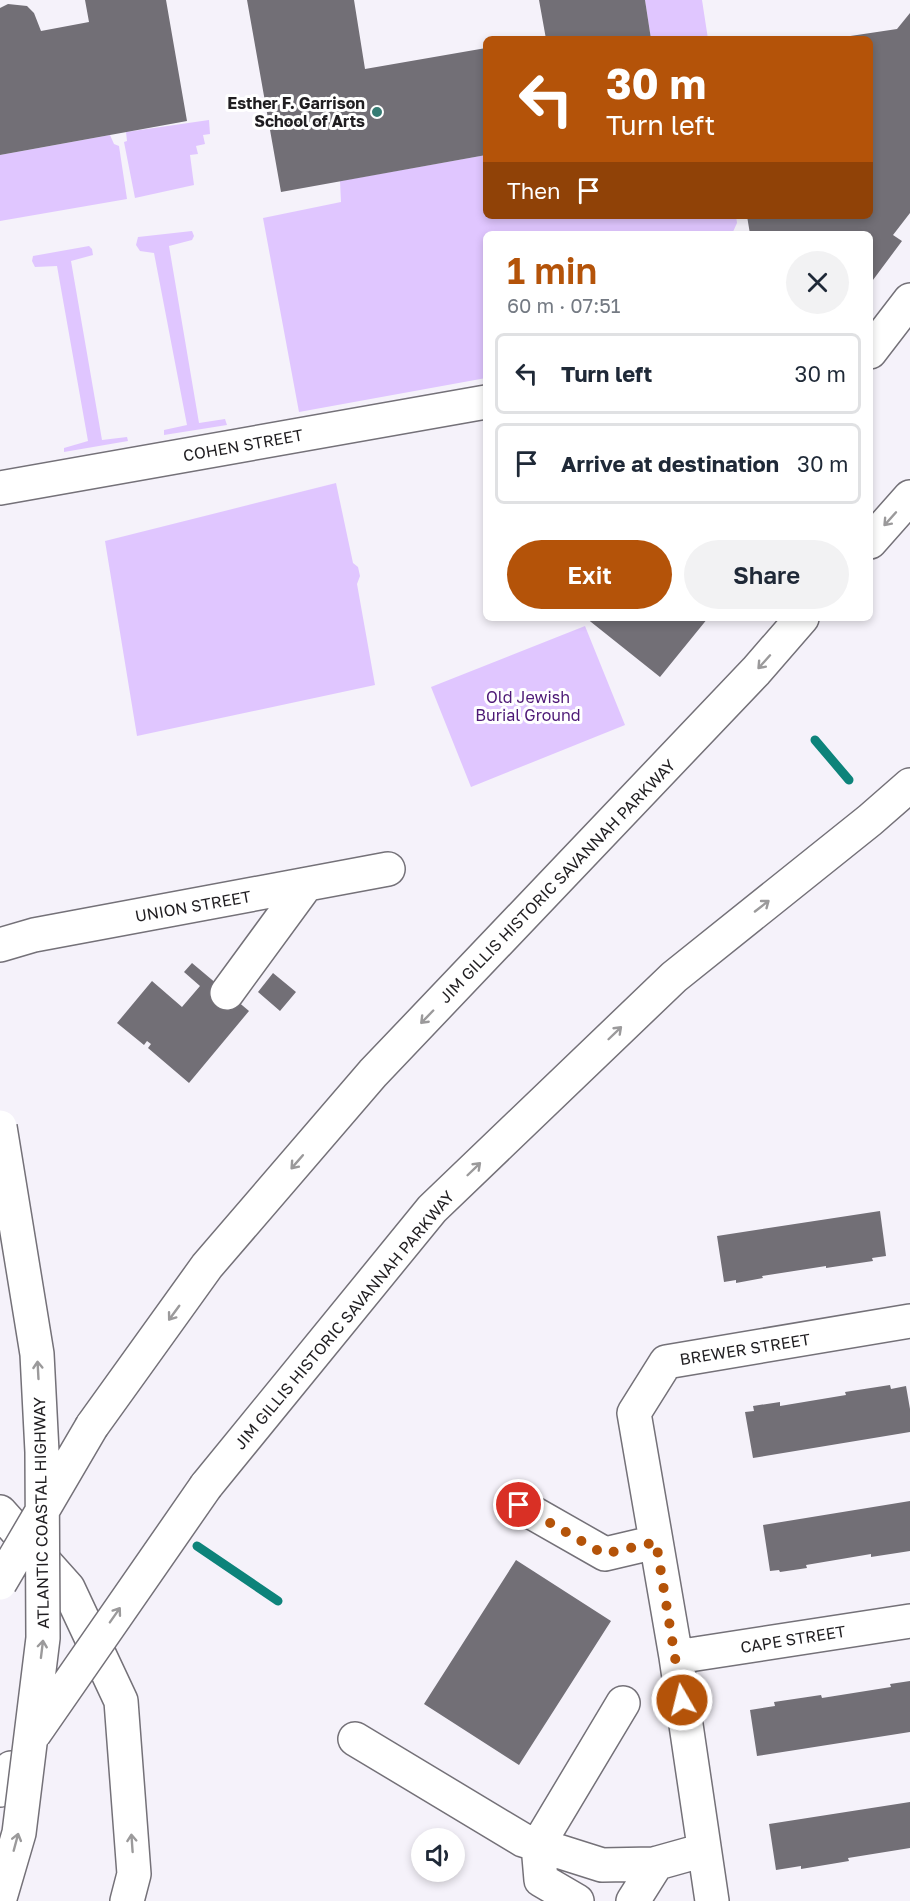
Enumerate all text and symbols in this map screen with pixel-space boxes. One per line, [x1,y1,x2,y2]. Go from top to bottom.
text: 30 m [606,58,706,108]
icon: left [507,60,585,138]
place label: Esther F. Garrison School of Arts [227,93,365,131]
marker: Esther F. Garrison School of Arts [370,105,384,119]
text: Turn left [606,109,715,141]
icon: arrive [572,174,605,207]
text: Then [507,177,560,204]
text: 1 min [507,249,597,292]
button: close [786,251,849,314]
text: 60 m · 07:51 [507,293,621,317]
icon: left [510,357,543,390]
text: Turn left [561,360,652,387]
text: 30 m [795,360,846,387]
street label: COHEN STREET [182,425,305,465]
icon: arrive [510,447,543,480]
text: Arrive at destination [561,450,779,477]
text: 30 m [797,450,849,477]
one-way arrow [883,512,897,527]
button: Exit [507,540,672,609]
button: Share [684,540,849,609]
one-way arrow [757,654,771,669]
park label: Old Jewish Burial Ground [475,687,581,725]
street label: JIM GILLIS HISTORIC SAVANNAH PARKWAY [435,754,680,1007]
street label: UNION STREET [133,886,253,926]
one-way arrow [754,900,770,913]
one-way arrow [420,1009,435,1024]
one-way arrow [607,1026,622,1041]
one-way arrow [290,1154,304,1169]
one-way arrow [467,1161,482,1176]
street label: JIM GILLIS HISTORIC SAVANNAH PARKWAY [230,1186,459,1453]
one-way arrow [168,1304,180,1320]
street label: BREWER STREET [678,1329,812,1369]
one-way arrow [32,1360,43,1380]
street label: ATLANTIC COASTAL HIGHWAY [29,1396,53,1629]
pin [493,1479,544,1530]
icon: arrive [502,1488,535,1521]
one-way arrow [109,1608,121,1624]
street label: CAPE STREET [739,1621,847,1657]
one-way arrow [36,1639,47,1659]
position arrow [650,1668,714,1732]
map controls [411,1828,465,1882]
button: sound [411,1828,465,1882]
one-way arrow [11,1833,22,1852]
one-way arrow [126,1834,137,1854]

